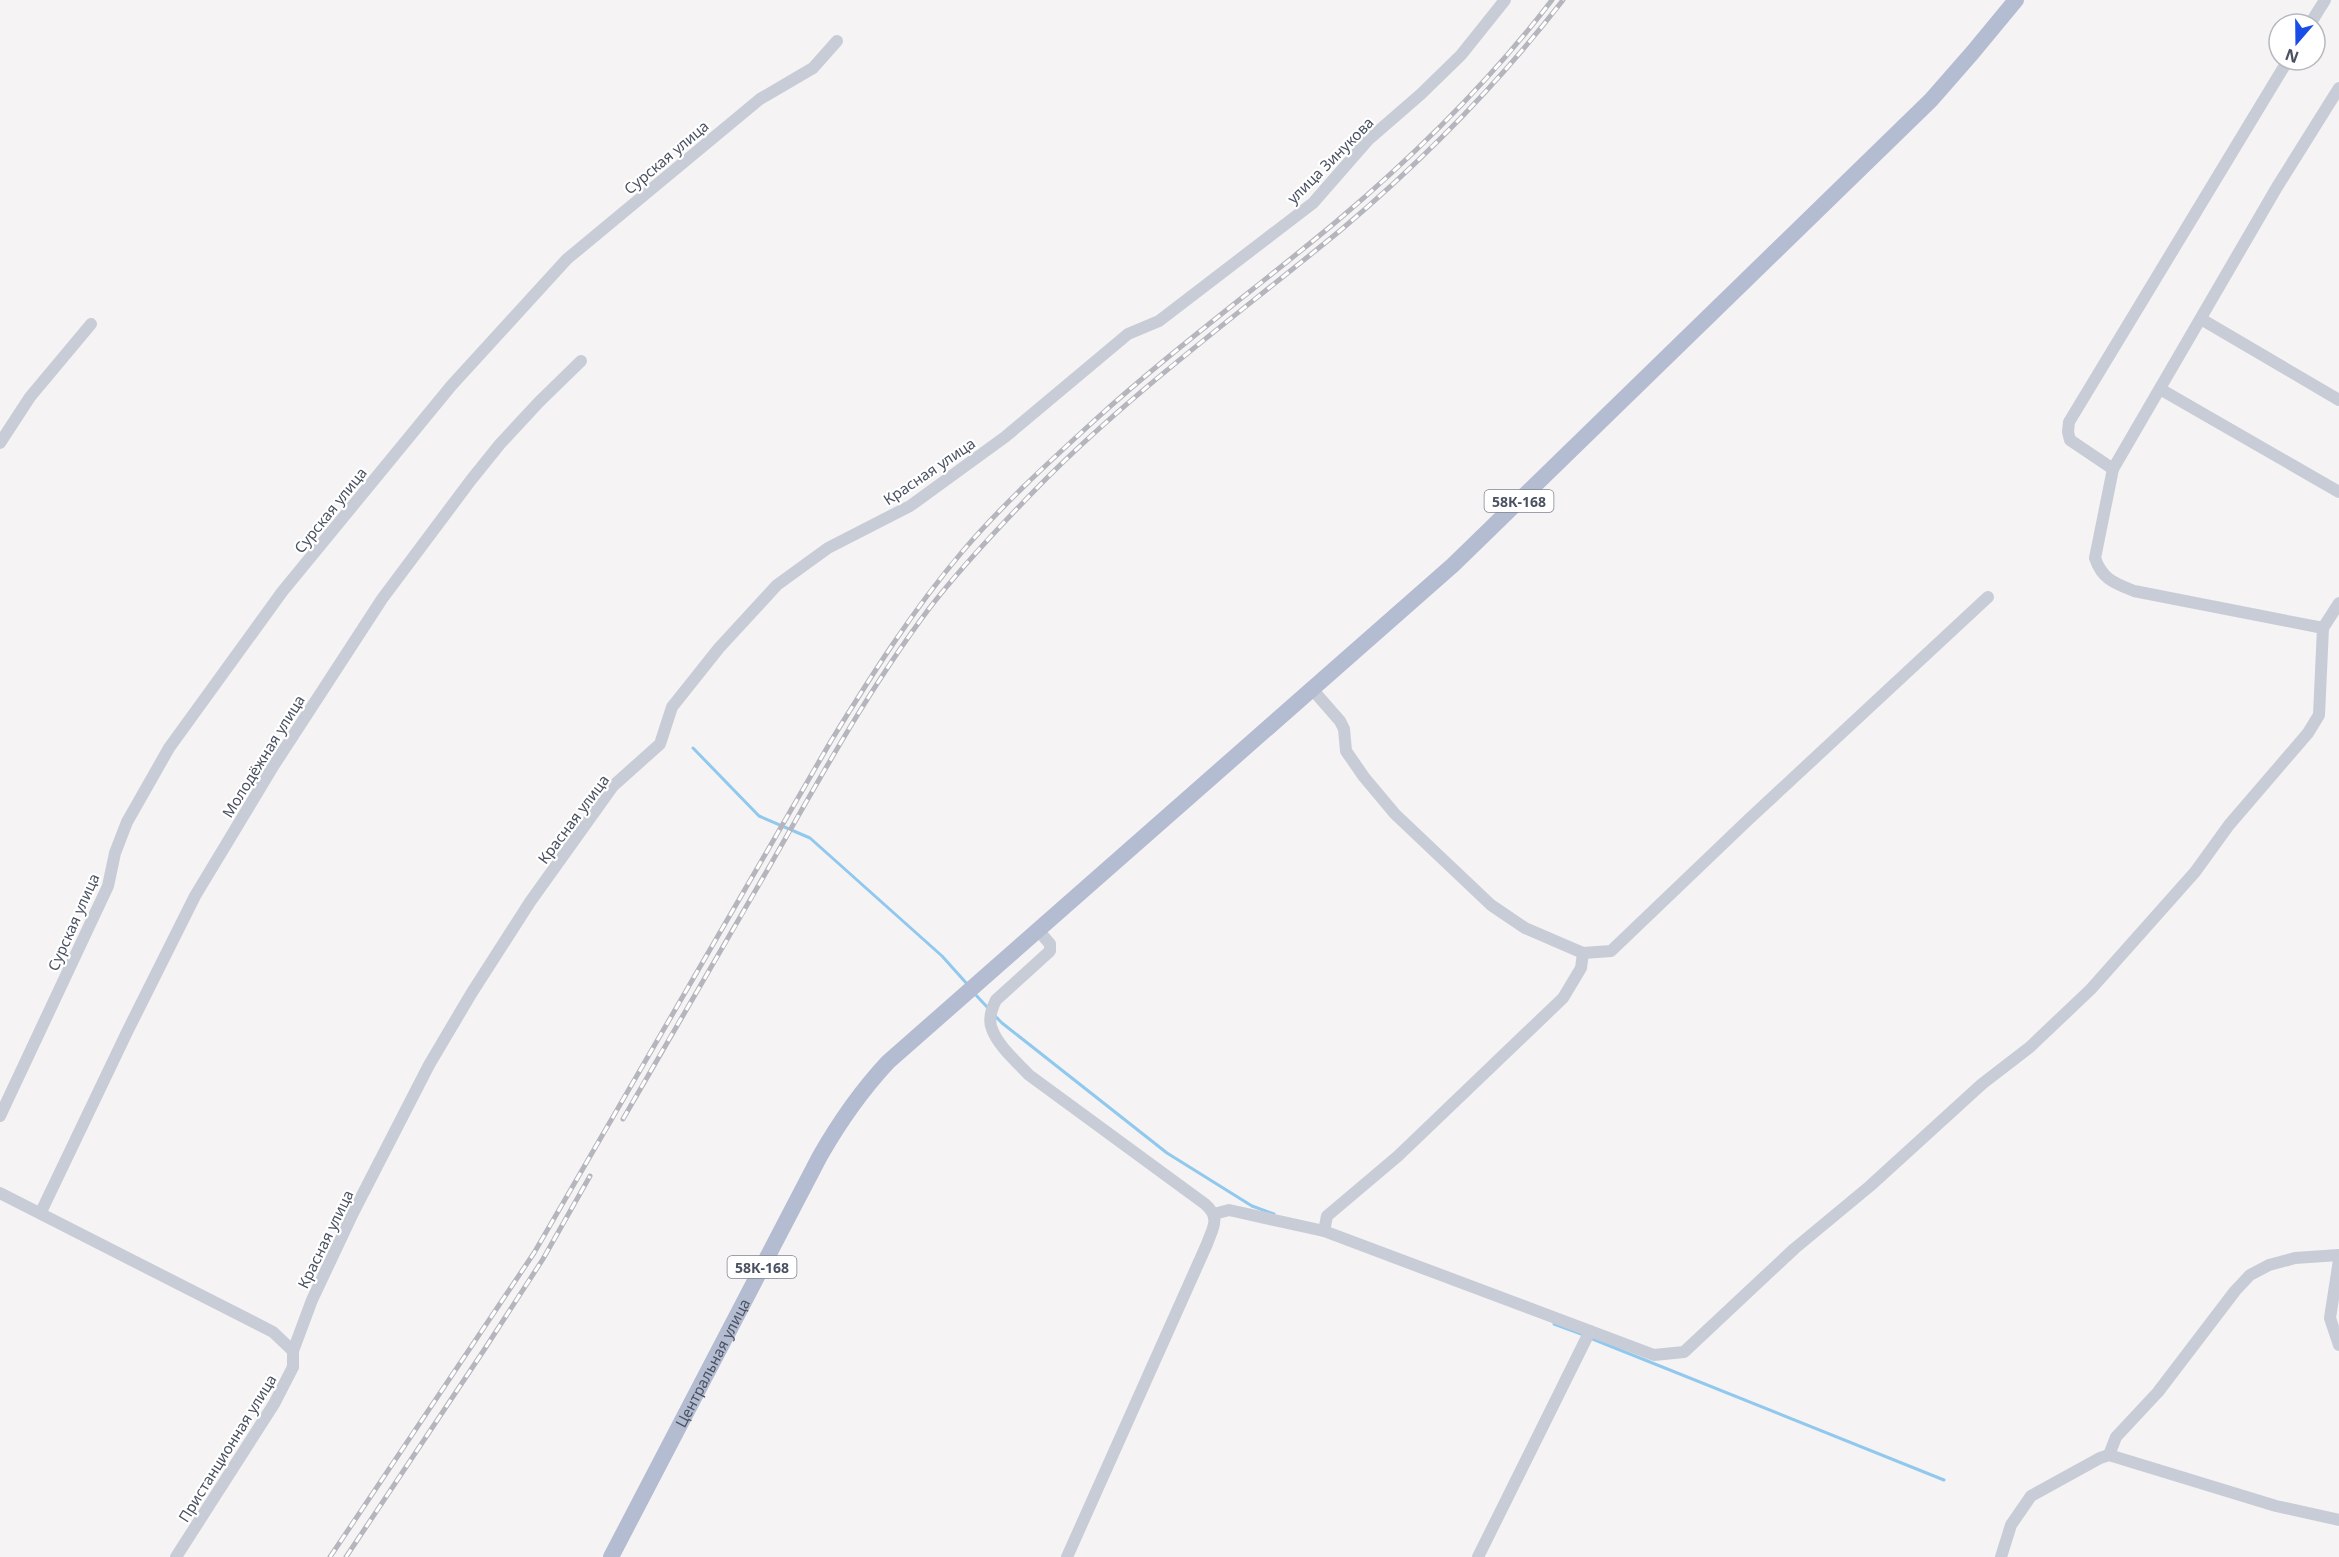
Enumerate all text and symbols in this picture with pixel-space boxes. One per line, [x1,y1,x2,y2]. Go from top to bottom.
north arrow [2267,12,2327,72]
text: N [2282,44,2302,69]
street label: улица Зинукова [1282,112,1378,208]
street label: Сурская улица [619,116,713,198]
street label: Красная улица [879,433,979,509]
street label: Сурская улица [289,463,371,557]
road number: 58К-168 [1484,490,1553,512]
street label: Молодёжная улица [217,691,309,821]
street label: Красная улица [533,770,613,868]
street label: Сурская улица [43,870,103,974]
street label: Красная улица [293,1187,357,1291]
road number: 58К-168 [728,1256,796,1278]
street label: Центральная улица [670,1295,754,1431]
street label: Пристанционная улица [173,1370,281,1526]

